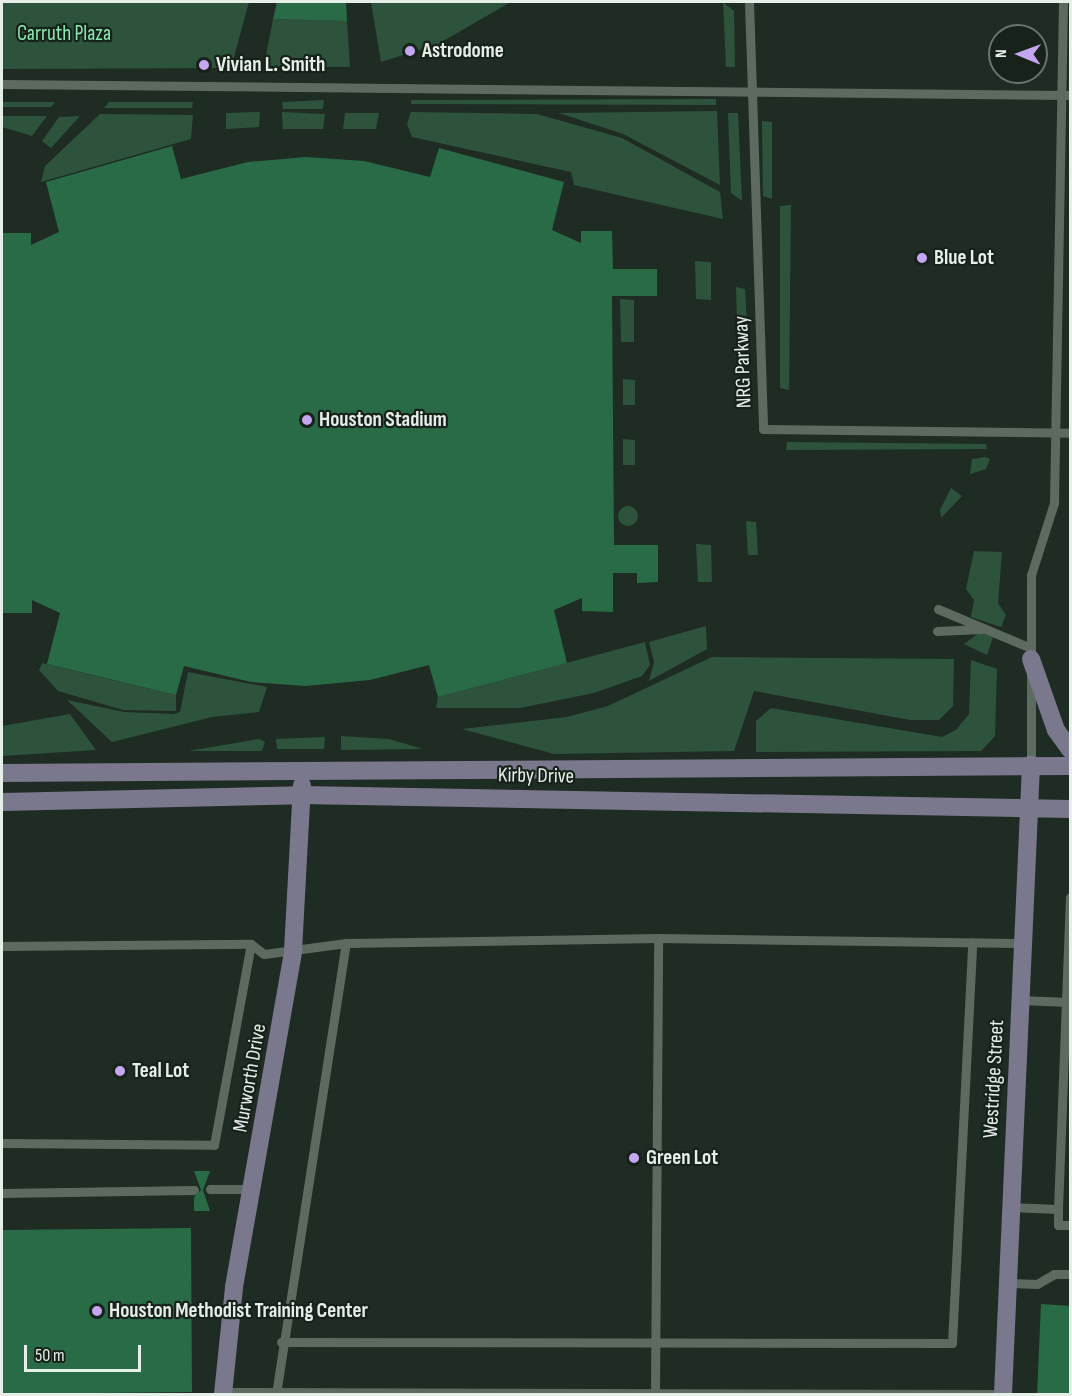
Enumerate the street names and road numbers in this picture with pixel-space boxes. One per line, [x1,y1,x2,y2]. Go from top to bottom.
street label: NRG Parkway [729,315,757,409]
street label: Kirby Drive [498,763,574,789]
street label: Westridge Street [978,1019,1010,1139]
street label: Murworth Drive [228,1022,272,1134]

